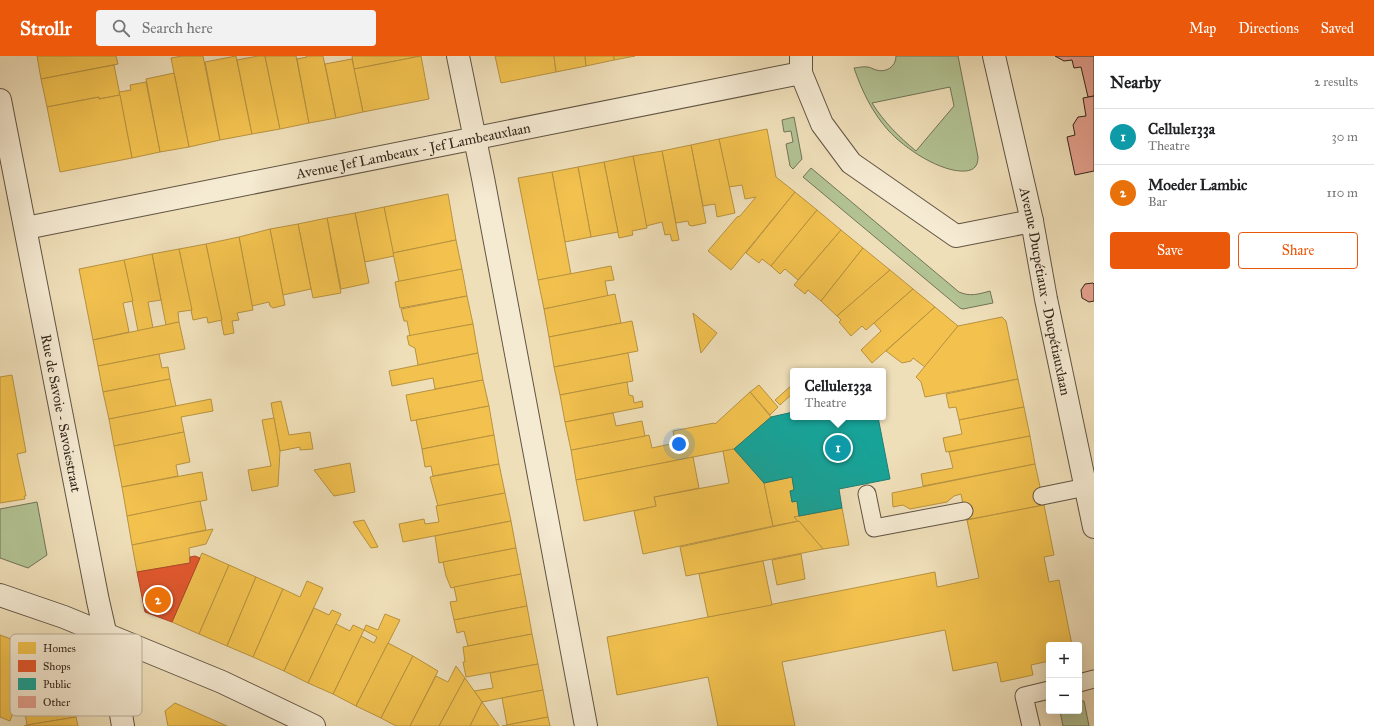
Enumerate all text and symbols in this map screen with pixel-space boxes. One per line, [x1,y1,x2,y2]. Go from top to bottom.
search box [96,10,376,46]
text: Strollr [20,17,72,40]
icon: search [110,17,132,39]
text: Search here [142,19,213,37]
text: Map [1189,20,1216,37]
text: Directions [1238,20,1299,37]
text: Saved [1321,20,1354,37]
text: Nearby [1110,72,1161,93]
text: 2 results [1314,74,1358,90]
street label: Avenue Jef Lambeaux - Jef Lambeauxlaan [294,119,532,182]
text: Cellule133a [1148,120,1215,138]
text: 1 [1120,129,1126,145]
text: 30 m [1332,129,1358,145]
text: Theatre [1148,138,1190,154]
text: Moeder Lambic [1148,176,1247,194]
street label: Avenue Ducpétiaux - Ducpétiauxlaan [1016,185,1075,397]
text: 2 [1120,185,1126,201]
text: 110 m [1326,185,1358,201]
text: Bar [1148,194,1167,210]
button: Save [1110,232,1230,269]
button: Share [1238,232,1358,269]
street label: Rue de Savoie - Savoiestraat [37,333,85,493]
popup [790,368,886,420]
text: Cellule133a [804,377,872,395]
text: Theatre [804,395,846,411]
pin: 1 [825,433,851,463]
your location [669,434,689,454]
pin: 2 [145,585,171,615]
legend [10,634,142,716]
text: Homes [43,642,76,655]
map controls [1046,642,1082,714]
button: + [1046,642,1082,678]
text: Shops [43,660,71,673]
text: Public [43,678,71,691]
button: − [1046,678,1082,714]
text: Other [43,696,71,709]

